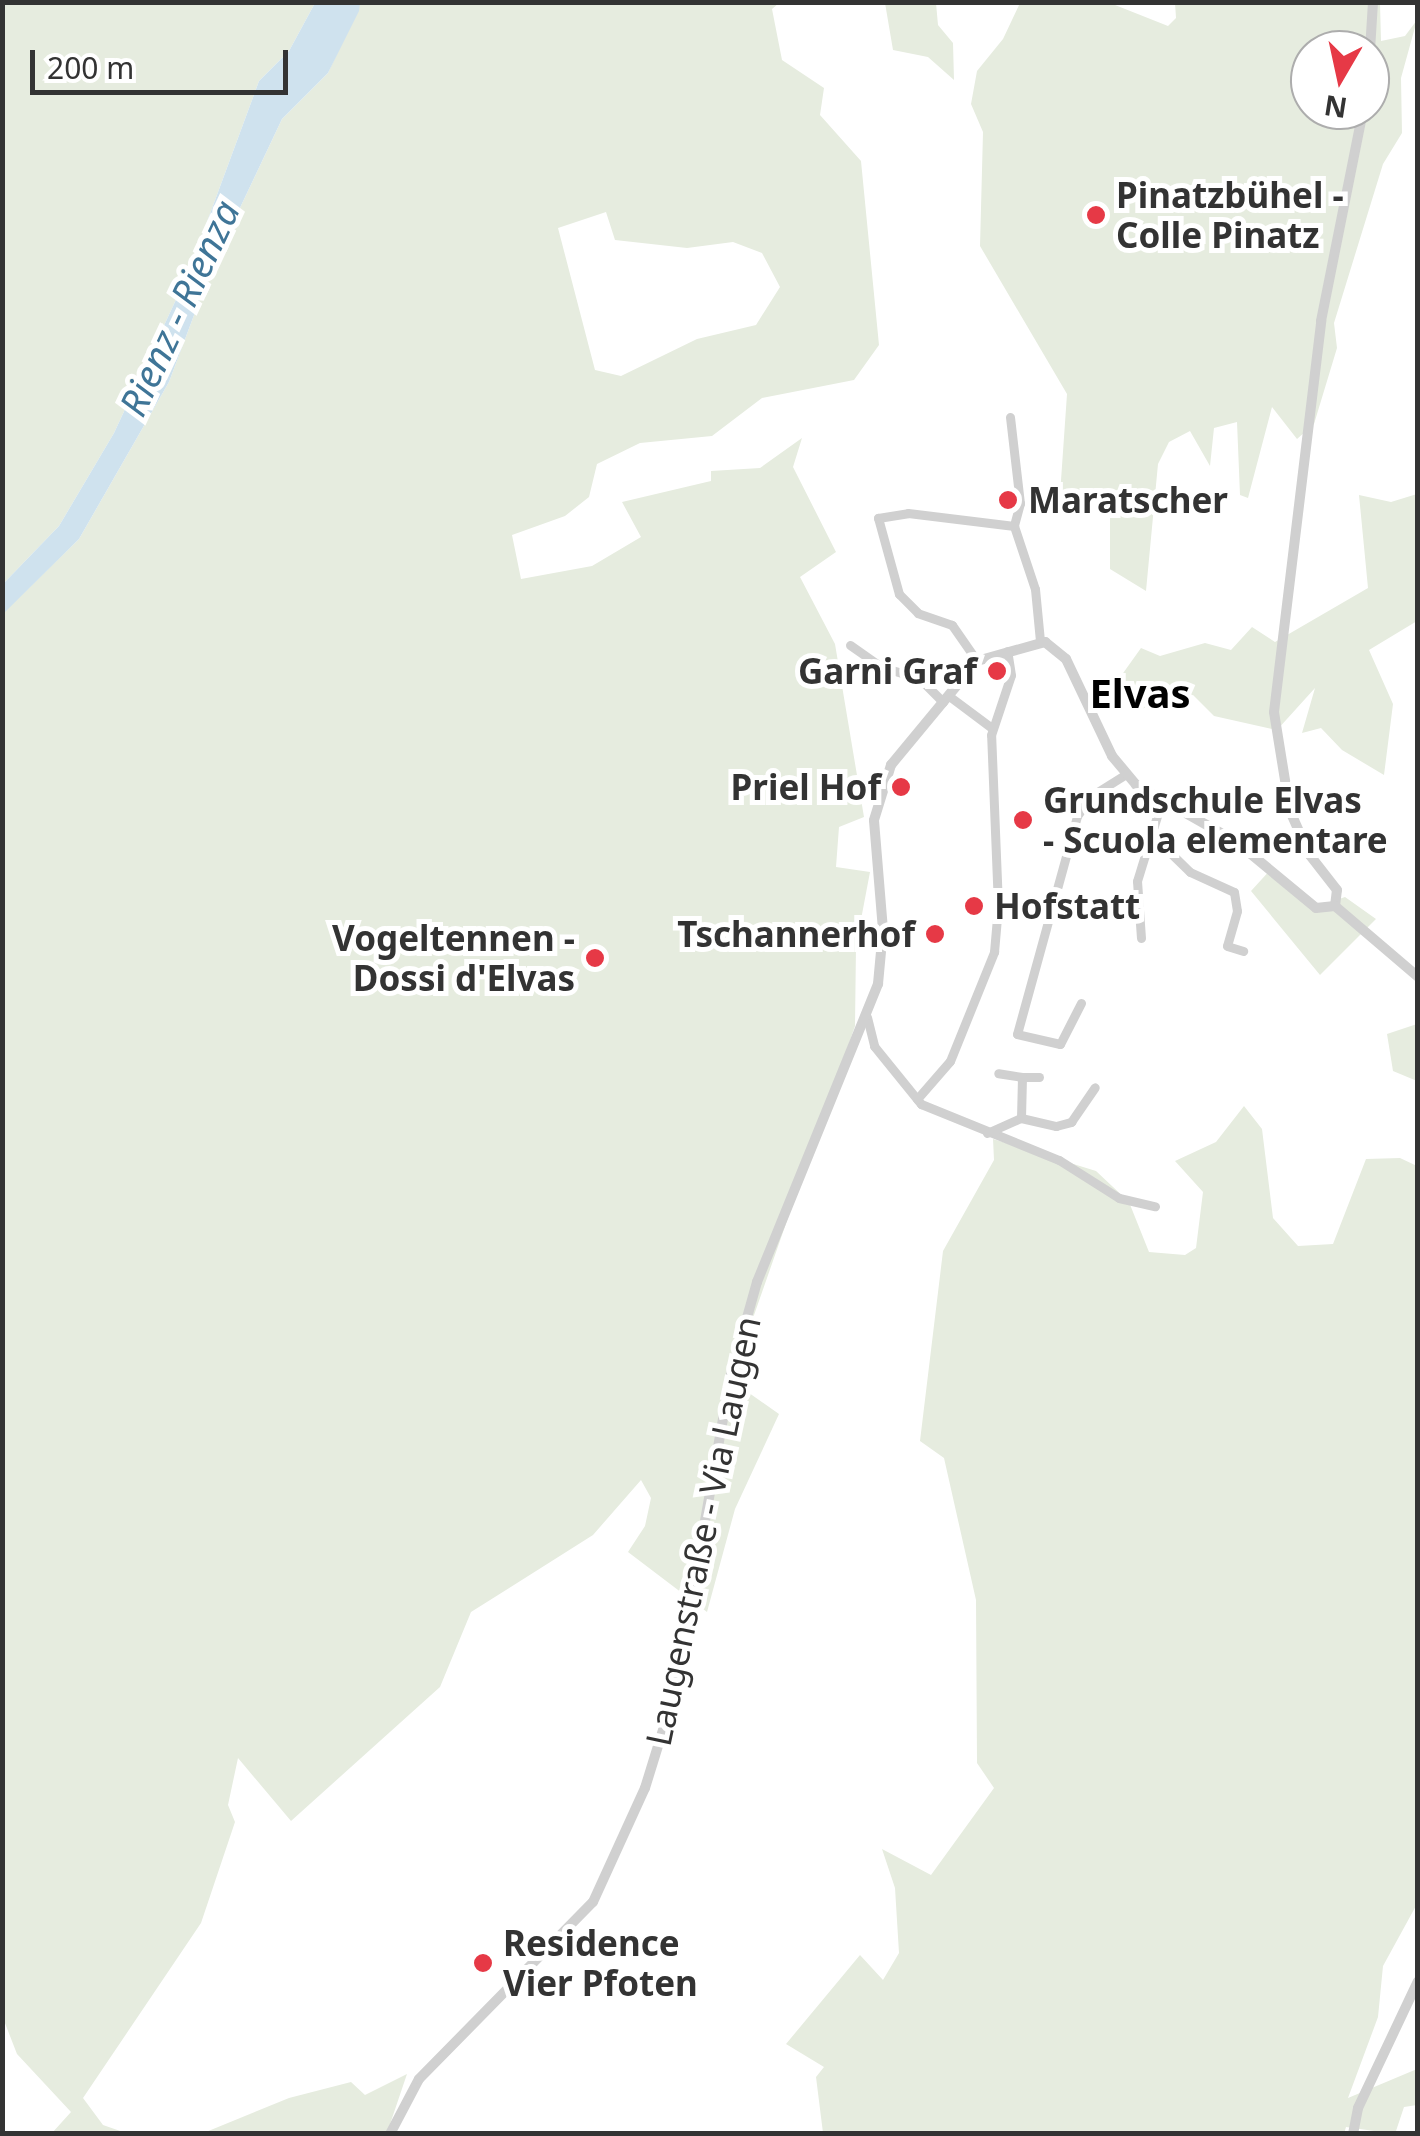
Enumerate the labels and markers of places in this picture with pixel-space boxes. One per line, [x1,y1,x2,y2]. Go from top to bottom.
place label: Pinatzbühel - Colle Pinatz [1116,174,1344,256]
marker: Pinatzbühel - Colle Pinatz [1085,204,1107,226]
place label: Maratscher [1028,479,1228,521]
marker: Maratscher [997,489,1019,511]
place label: Garni Graf [798,650,977,692]
marker: Garni Graf [986,660,1008,682]
place label: Priel Hof [731,766,881,808]
marker: Priel Hof [890,776,912,798]
place label: Grundschule Elvas - Scuola elementare [1043,779,1388,861]
marker: Grundschule Elvas - Scuola elementare [1012,809,1034,831]
place label: Hofstatt [994,885,1140,927]
marker: Hofstatt [963,895,985,917]
place label: Tschannerhof [677,913,915,955]
place label: Vogeltennen - Dossi d'Elvas [332,917,575,999]
marker: Tschannerhof [924,923,946,945]
marker: Vogeltennen - Dossi d'Elvas [584,947,606,969]
place label: Residence Vier Pfoten [503,1922,698,2004]
marker: Residence Vier Pfoten [472,1952,494,1974]

